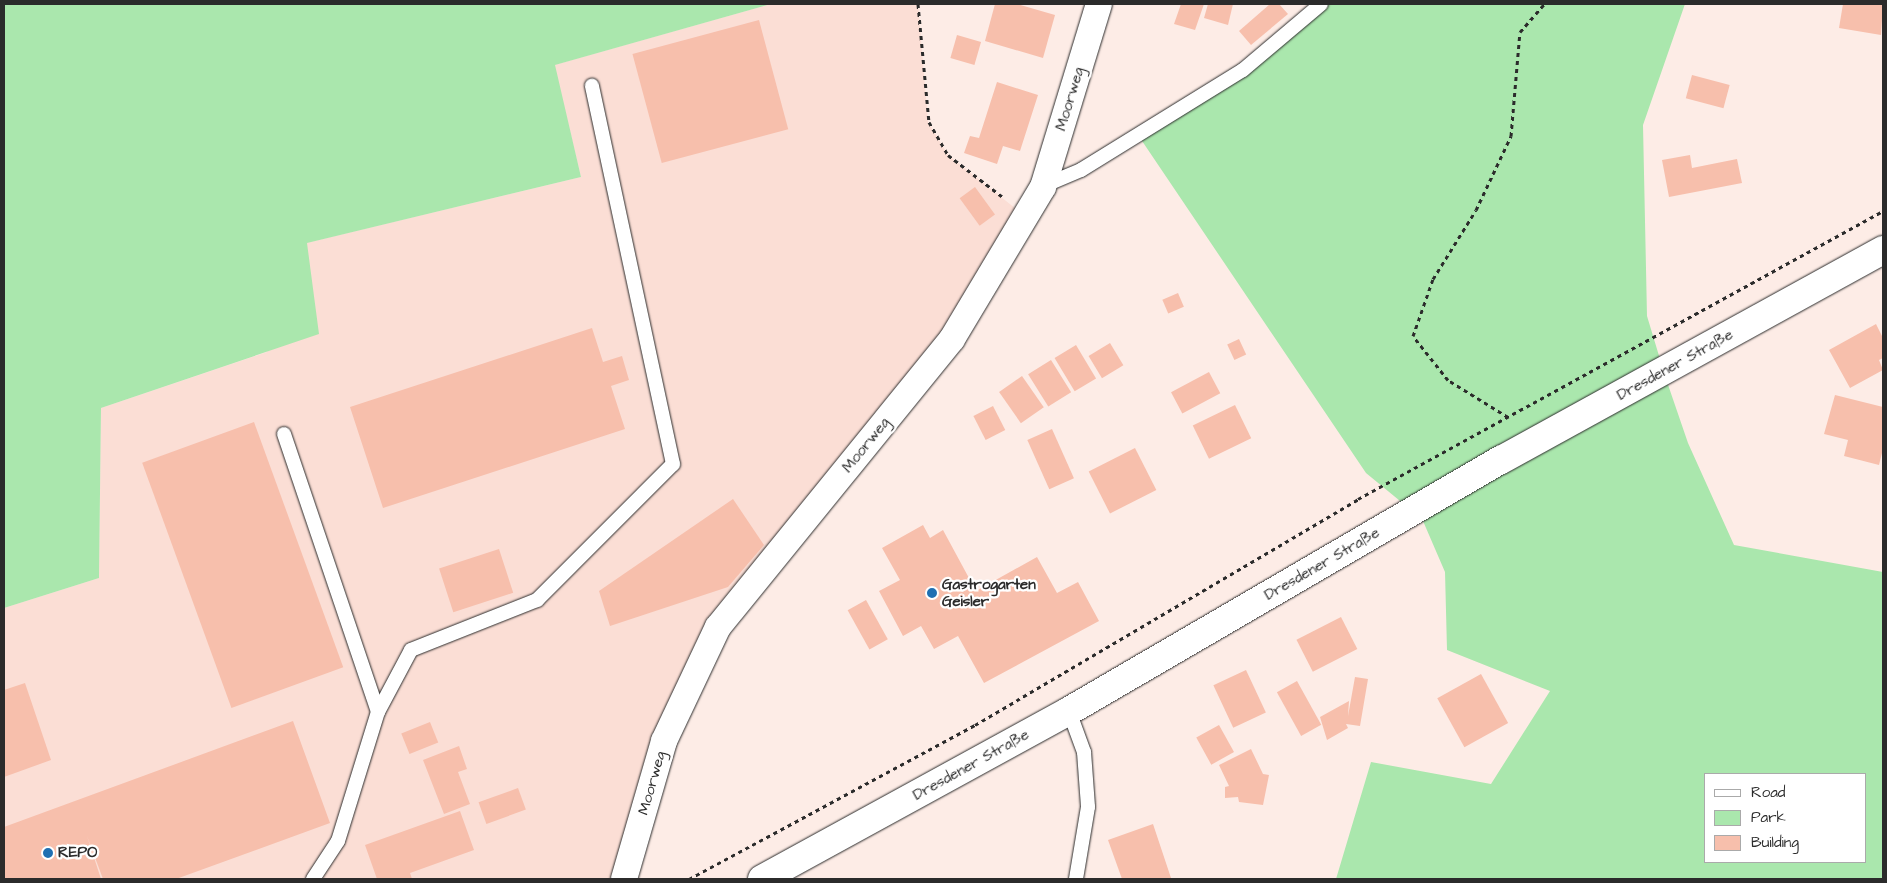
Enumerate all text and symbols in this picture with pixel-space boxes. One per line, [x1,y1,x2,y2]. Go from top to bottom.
street label: Moorweg [1052,65,1088,133]
street label: Dresdener Straße [1614,326,1736,404]
street label: Moorweg [838,414,894,476]
street label: Dresdener Straße [1261,524,1383,604]
place label: Gastrogarten Geisler [942,575,1036,610]
marker: Gastrogarten Geisler [926,587,938,599]
street label: Dresdener Straße [910,726,1032,804]
street label: Moorweg [634,749,670,817]
legend [1704,773,1867,863]
text: Road [1751,782,1785,803]
text: Park [1751,807,1786,828]
text: Building [1751,832,1799,853]
place label: REPO [58,844,97,862]
marker: REPO [42,847,54,859]

